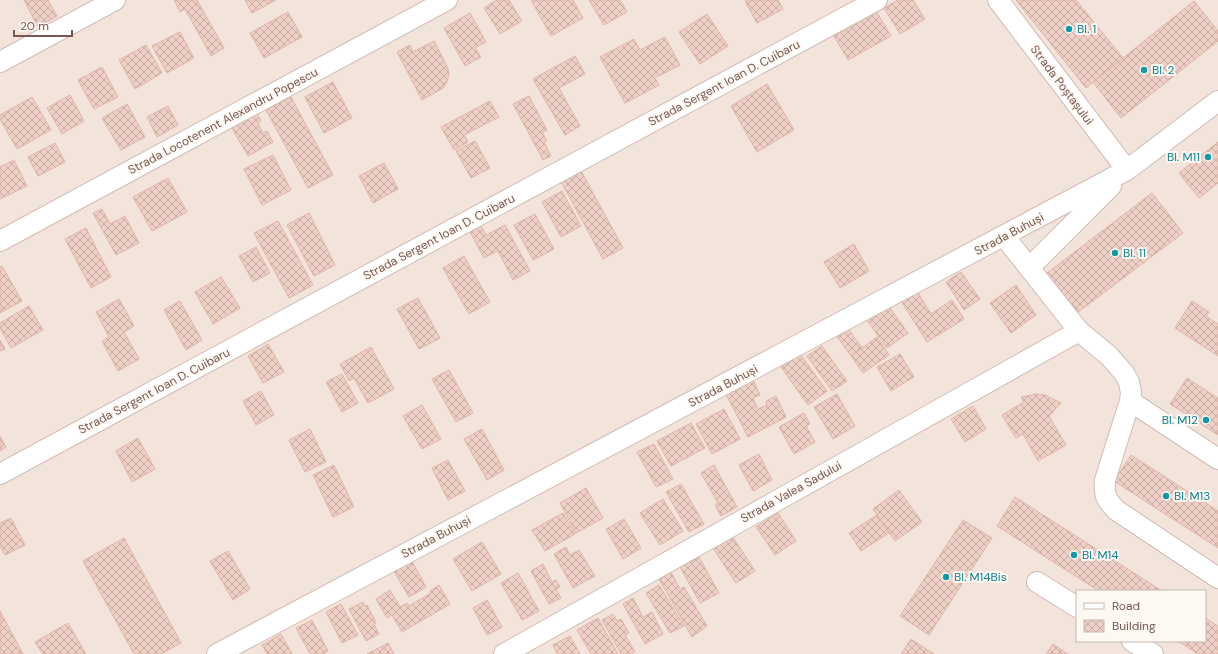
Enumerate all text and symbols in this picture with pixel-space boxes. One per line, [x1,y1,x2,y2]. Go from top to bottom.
scale bar [14,12,72,38]
text: 20 m [20,18,49,34]
place label: Bl. 1 [1077,21,1096,37]
marker: Bl. 1 [1064,24,1074,34]
street label: Strada Sergent Ioan D. Cuibaru [645,36,803,130]
street label: Strada Poștașului [1027,42,1097,128]
place label: Bl. 2 [1152,62,1174,78]
street label: Strada Locotenent Alexandru Popescu [125,64,321,178]
marker: Bl. 2 [1139,65,1149,75]
place label: Bl. M11 [1167,149,1200,165]
marker: Bl. M11 [1203,152,1213,162]
street label: Strada Sergent Ioan D. Cuibaru [360,190,518,284]
street label: Strada Buhuși [971,209,1047,259]
place label: Bl. 11 [1123,245,1146,261]
marker: Bl. 11 [1110,248,1120,258]
street label: Strada Sergent Ioan D. Cuibaru [75,344,233,438]
street label: Strada Buhuși [685,361,761,411]
place label: Bl. M12 [1162,412,1198,428]
marker: Bl. M12 [1201,415,1211,425]
street label: Strada Valea Sadului [738,457,845,526]
place label: Bl. M13 [1174,488,1210,504]
marker: Bl. M13 [1161,491,1171,501]
street label: Strada Buhuși [398,512,474,562]
place label: Bl. M14 [1082,547,1119,563]
marker: Bl. M14 [1069,550,1079,560]
place label: Bl. M14Bis [954,569,1007,585]
marker: Bl. M14Bis [941,572,951,582]
legend [1076,590,1206,642]
text: Road [1112,598,1140,614]
text: Building [1112,618,1156,634]

